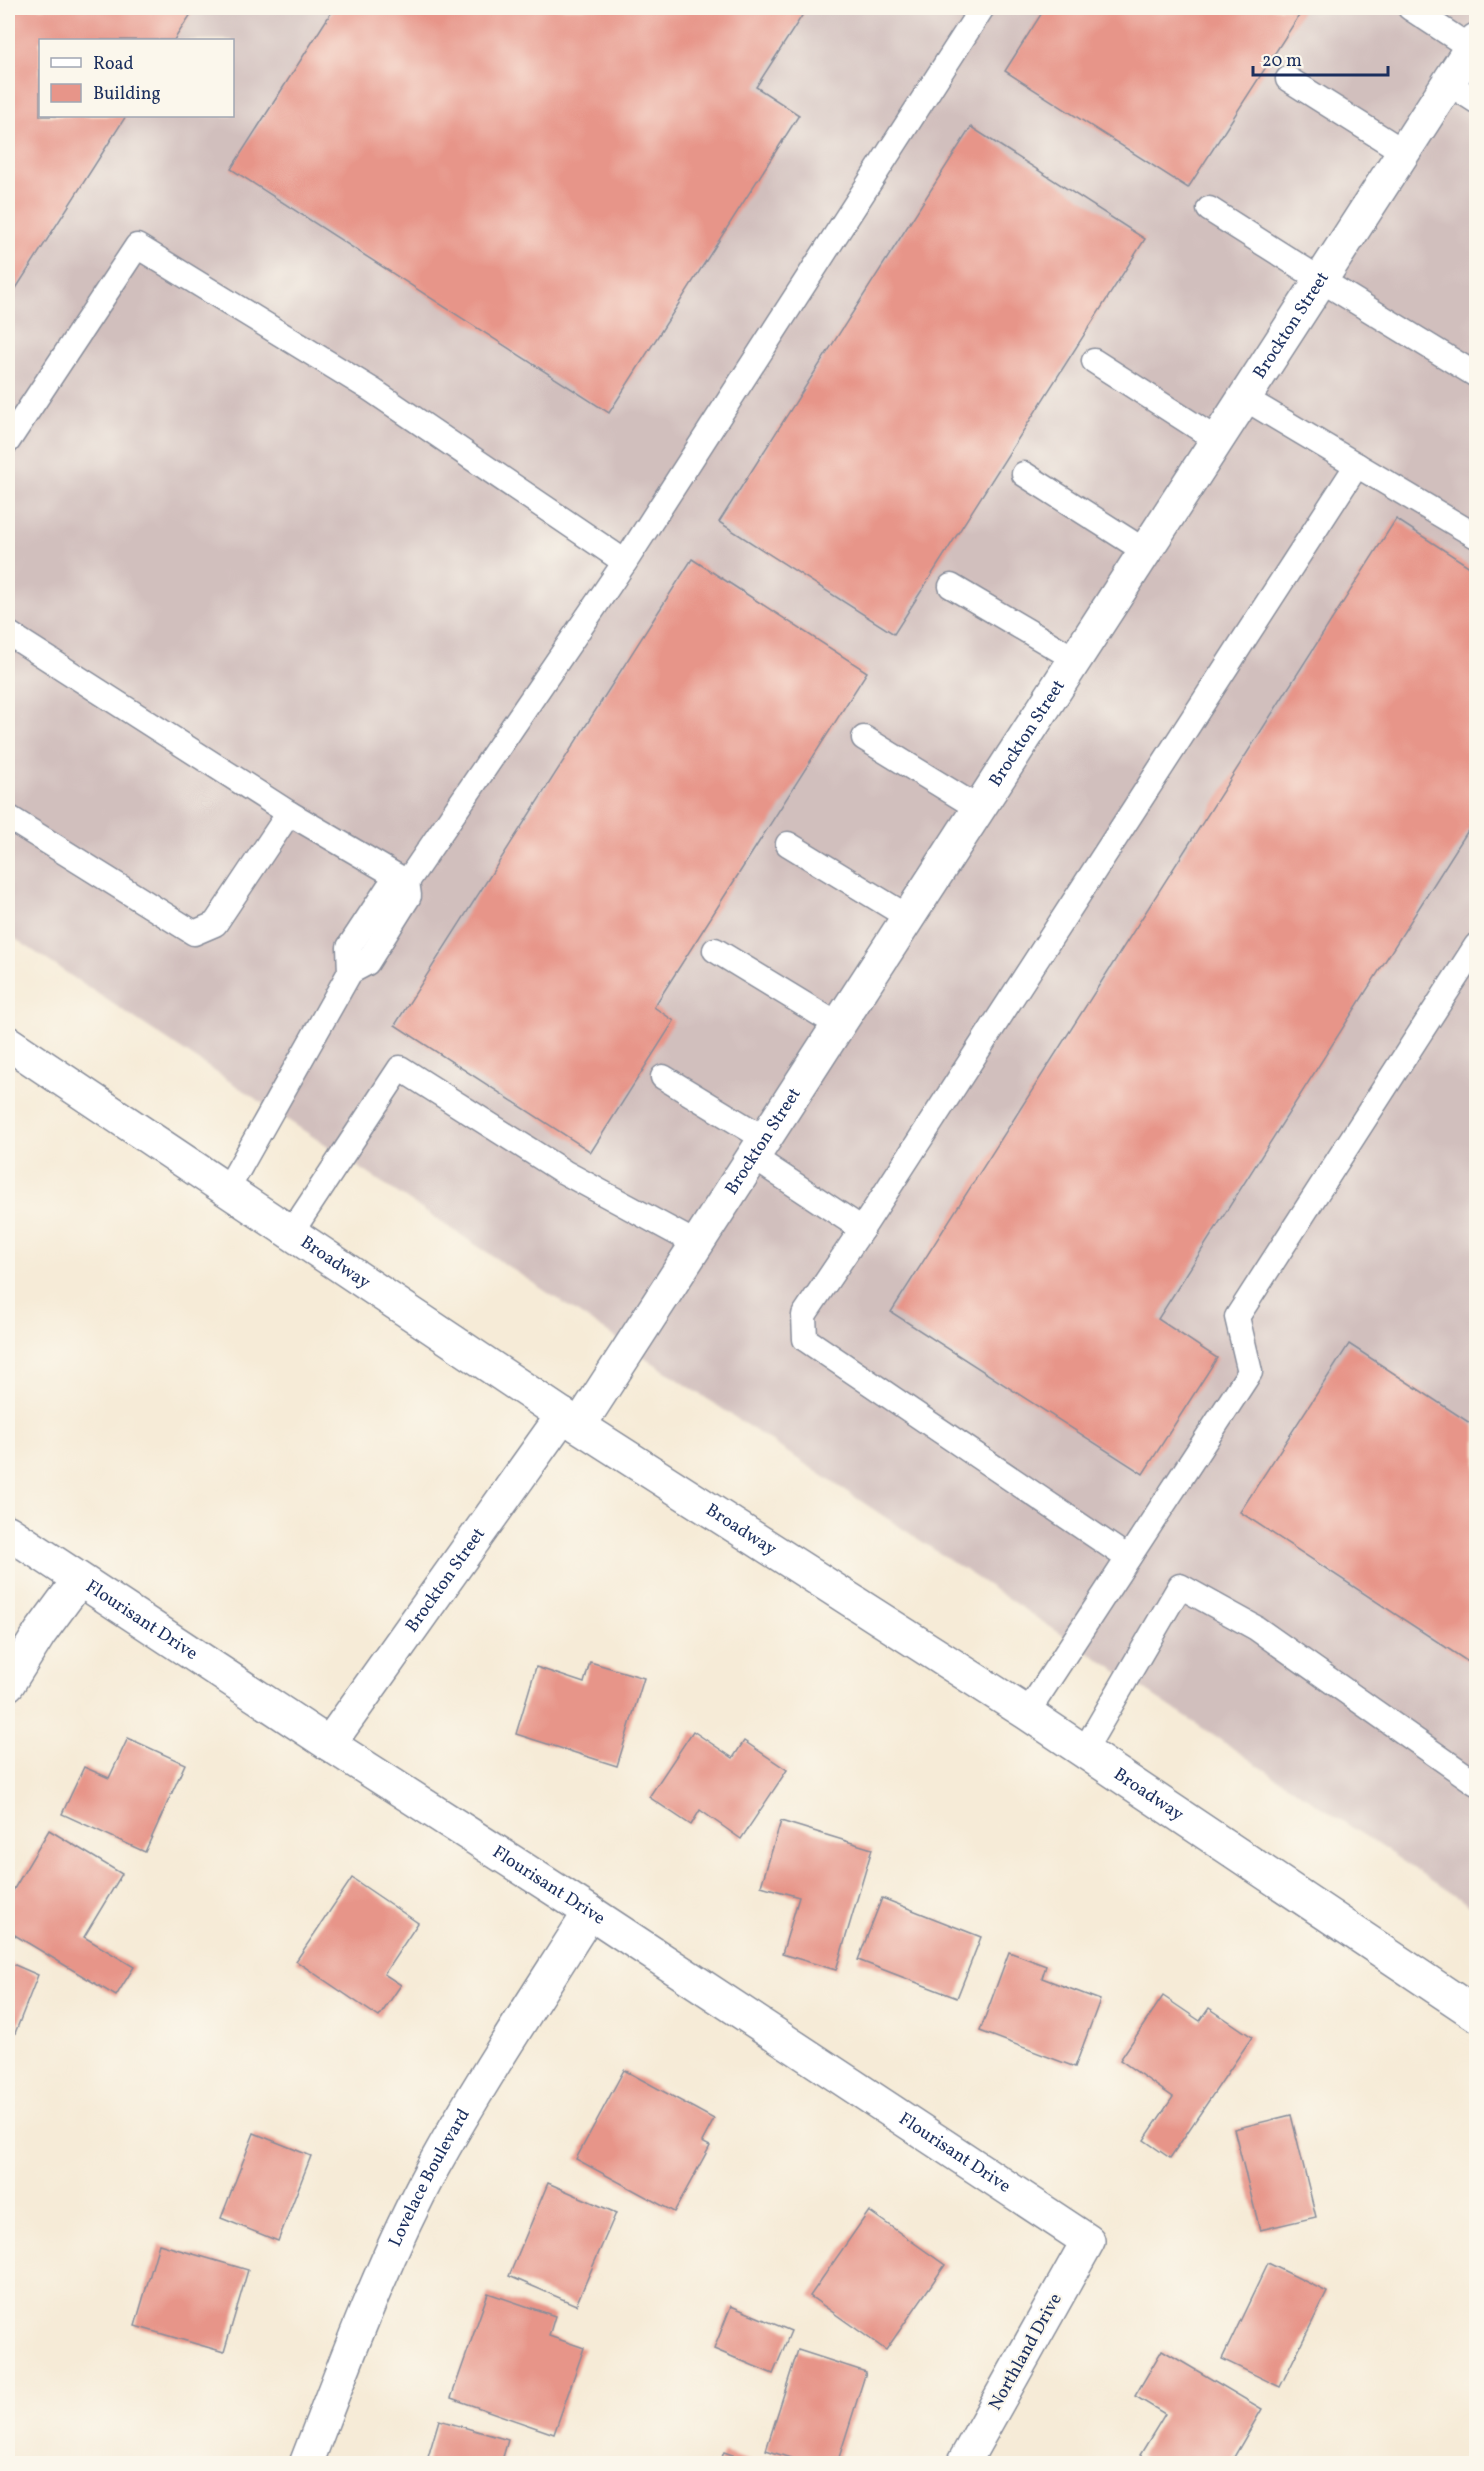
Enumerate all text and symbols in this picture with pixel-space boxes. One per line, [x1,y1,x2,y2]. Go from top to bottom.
legend [39,39,234,117]
scale bar [1253,39,1388,77]
text: 20 m [1262,49,1302,74]
text: Road [93,52,134,77]
text: Building [93,82,161,107]
street label: Brockton Street [1247,267,1335,384]
street label: Brockton Street [983,675,1071,792]
street label: Brockton Street [719,1083,807,1200]
street label: Broadway [295,1230,375,1295]
street label: Broadway [701,1498,782,1562]
street label: Brockton Street [400,1523,491,1638]
street label: Flourisant Drive [81,1574,202,1666]
street label: Broadway [1109,1762,1189,1827]
street label: Flourisant Drive [487,1840,610,1931]
street label: Lovelace Boulevard [383,2104,476,2251]
street label: Flourisant Drive [894,2107,1015,2199]
street label: Northland Drive [983,2289,1069,2415]

